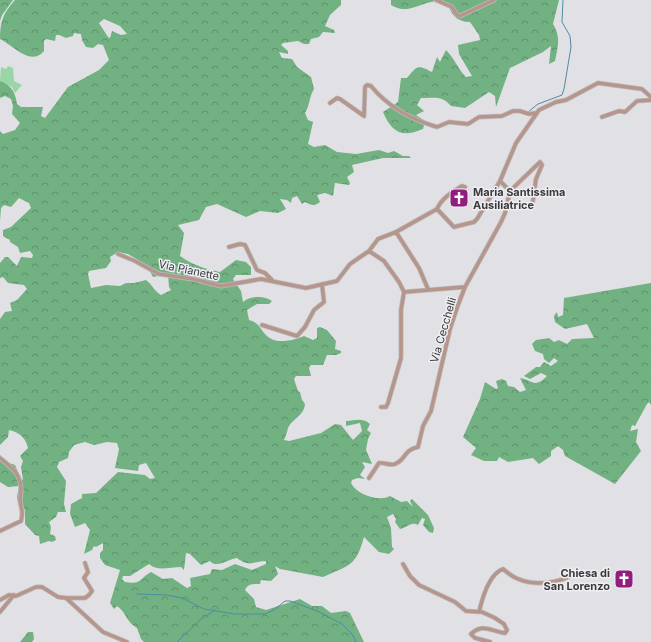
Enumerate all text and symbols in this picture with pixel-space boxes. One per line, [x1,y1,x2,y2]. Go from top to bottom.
place label: Maria Santissima Ausiliatrice [473,185,565,212]
church icon: Maria Santissima Ausiliatrice [448,187,470,209]
street label: Via Pianette [157,257,221,283]
street label: Via Cecchelli [427,296,459,364]
place label: Chiesa di San Lorenzo [544,566,610,593]
church icon: Chiesa di San Lorenzo [613,568,635,590]

